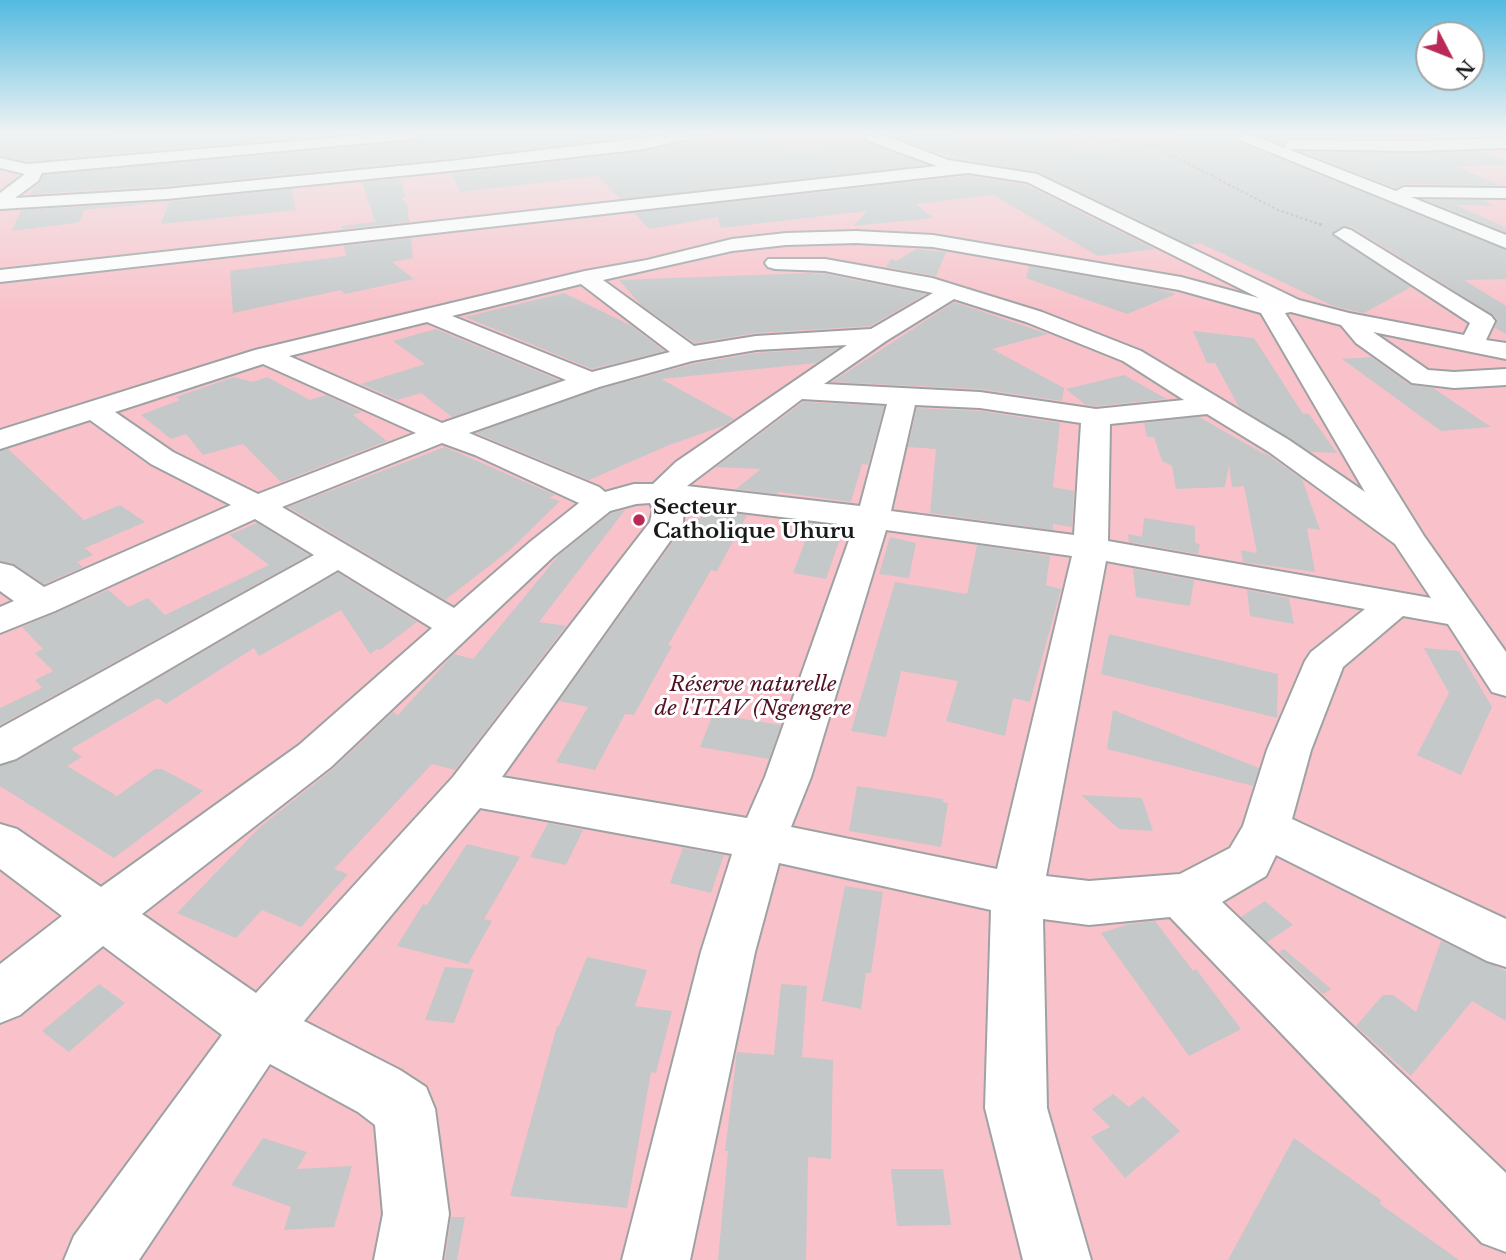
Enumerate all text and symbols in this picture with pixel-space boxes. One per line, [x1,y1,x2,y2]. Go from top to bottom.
north arrow [1415,21,1485,91]
text: N [1450,55,1479,83]
place label: Secteur Catholique Uhuru [653,495,855,545]
marker: Secteur Catholique Uhuru [631,512,647,528]
park label: Réserve naturelle de l'ITAV (Ngengere [655,672,851,722]

